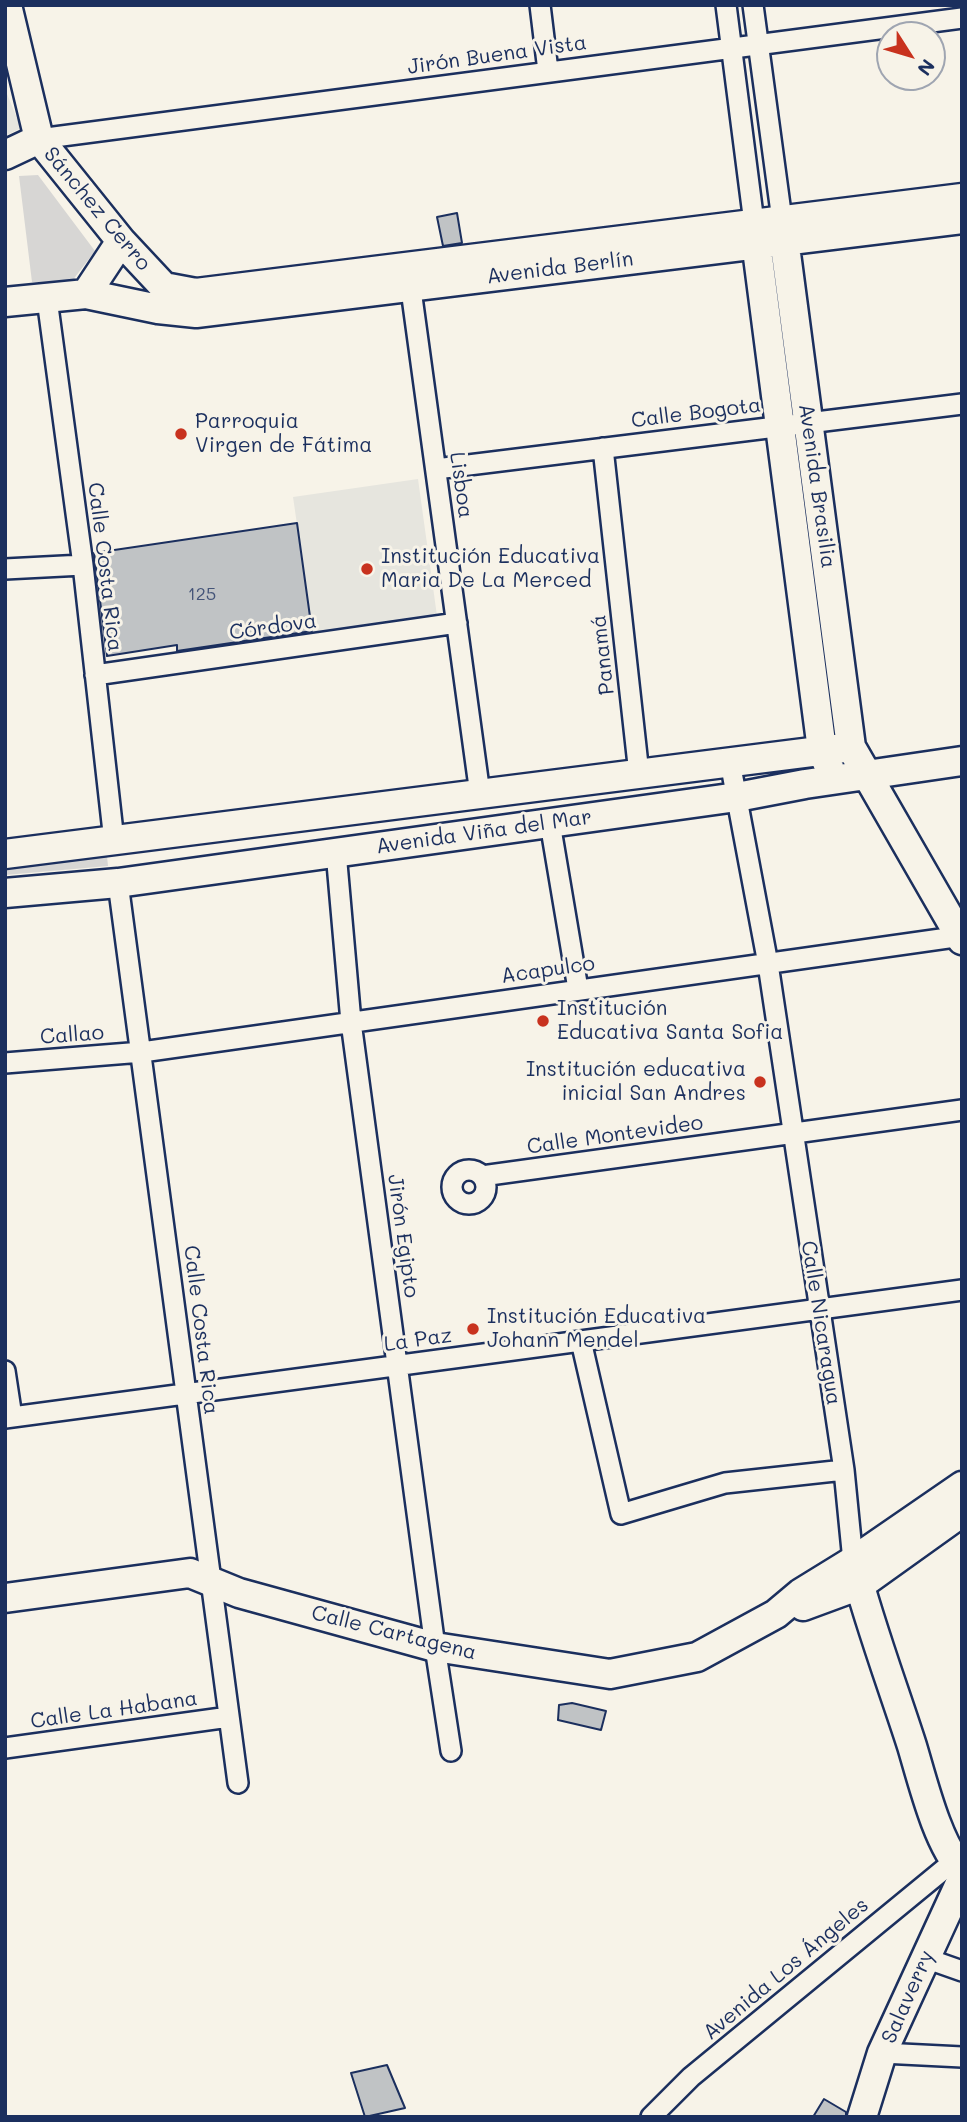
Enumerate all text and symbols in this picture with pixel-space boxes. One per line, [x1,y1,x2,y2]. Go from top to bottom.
north arrow [876,21,946,91]
street label: Jirón Buena Vista [406,30,588,80]
text: N [912,54,941,81]
street label: Sánchez Cerro [38,142,156,276]
street label: Avenida Berlín [485,246,635,290]
street label: Calle Bogota [630,393,762,433]
street label: Avenida Brasilia [793,402,841,570]
place label: Parroquia Virgen de Fátima [195,409,372,459]
marker: Parroquia Virgen de Fátima [173,426,189,442]
street label: Lisboa [444,450,478,520]
street label: Calle Costa Rica [82,481,128,653]
place label: Institución Educativa Maria De La Merced [381,544,600,594]
marker: Institución Educativa Maria De La Merced [359,561,375,577]
house number: 125 [188,583,216,605]
street label: Córdova [228,608,318,646]
street label: Panamá [586,614,620,696]
street label: Avenida Viña del Mar [374,804,594,860]
street label: Acapulco [499,951,597,989]
place label: Institución Educativa Santa Sofia [557,996,783,1046]
marker: Institución Educativa Santa Sofia [535,1013,551,1029]
street label: Callao [39,1020,105,1050]
place label: Institución educativa inicial San Andres [526,1057,746,1107]
marker: Institución educativa inicial San Andres [752,1074,768,1090]
street label: Calle Montevideo [525,1110,705,1160]
street label: Jirón Egipto [382,1173,424,1299]
street label: Calle Nicaragua [796,1239,846,1407]
street label: Calle Costa Rica [178,1244,224,1416]
place label: Institución Educativa Johann Mendel [487,1304,706,1354]
marker: Institución Educativa Johann Mendel [465,1321,481,1337]
street label: La Paz [382,1323,454,1357]
street label: Calle Cartagena [309,1600,479,1666]
street label: Calle La Habana [29,1686,199,1734]
street label: Avenida Los Ángeles [698,1893,874,2045]
street label: Salaverry [876,1946,940,2048]

